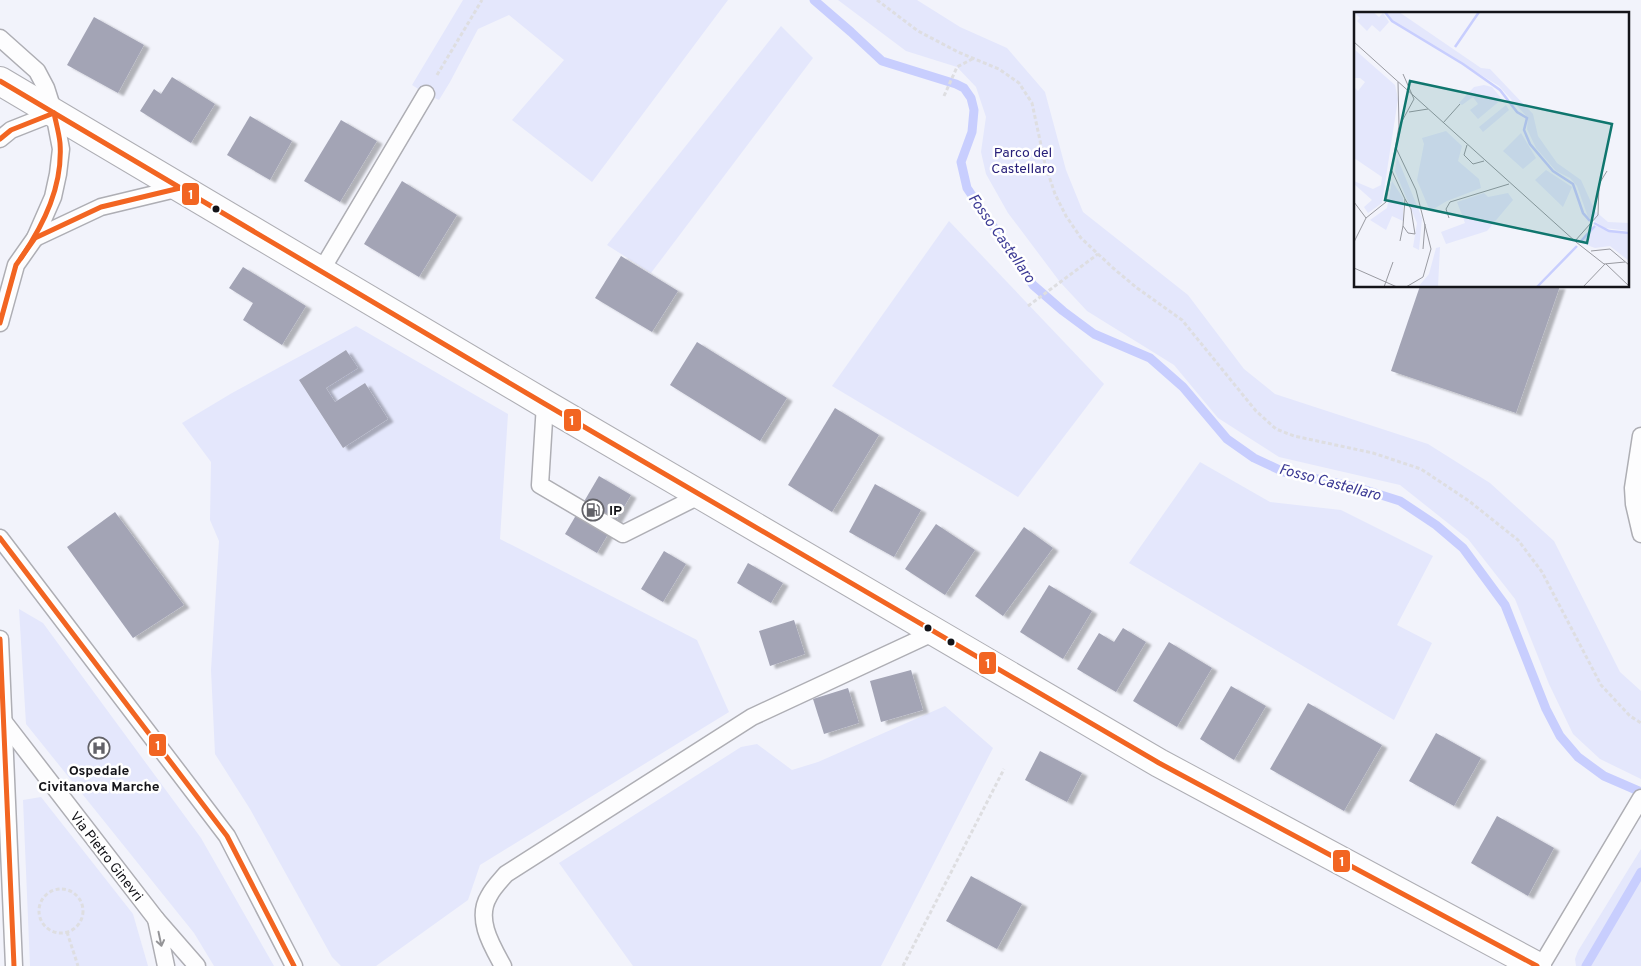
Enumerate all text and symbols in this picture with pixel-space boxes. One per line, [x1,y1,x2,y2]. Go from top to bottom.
inset map [1354,12,1628,288]
park label: Parco del Castellaro [991,145,1055,178]
line badge: 1 [181,182,200,206]
text: 1 [188,187,194,204]
water label: Fosso Castellaro [963,191,1039,287]
unlabelled marker [211,204,221,214]
line badge: 1 [563,408,582,432]
text: 1 [569,413,575,430]
water label: Fosso Castellaro [1277,461,1383,506]
fuel station icon: IP [581,498,605,522]
place label: IP [609,503,622,520]
unlabelled marker [923,623,933,633]
unlabelled marker [946,637,956,647]
line badge: 1 [978,651,997,675]
text: 1 [985,656,991,673]
line badge: 1 [148,733,167,757]
hospital icon: Ospedale Civitanova Marche [87,736,111,760]
text: 1 [155,738,161,755]
place label: Ospedale Civitanova Marche [38,763,160,796]
street label: Via Pietro Ginevri [66,809,146,905]
line badge: 1 [1332,849,1351,873]
text: 1 [1339,854,1345,871]
one-way arrow [156,931,165,947]

